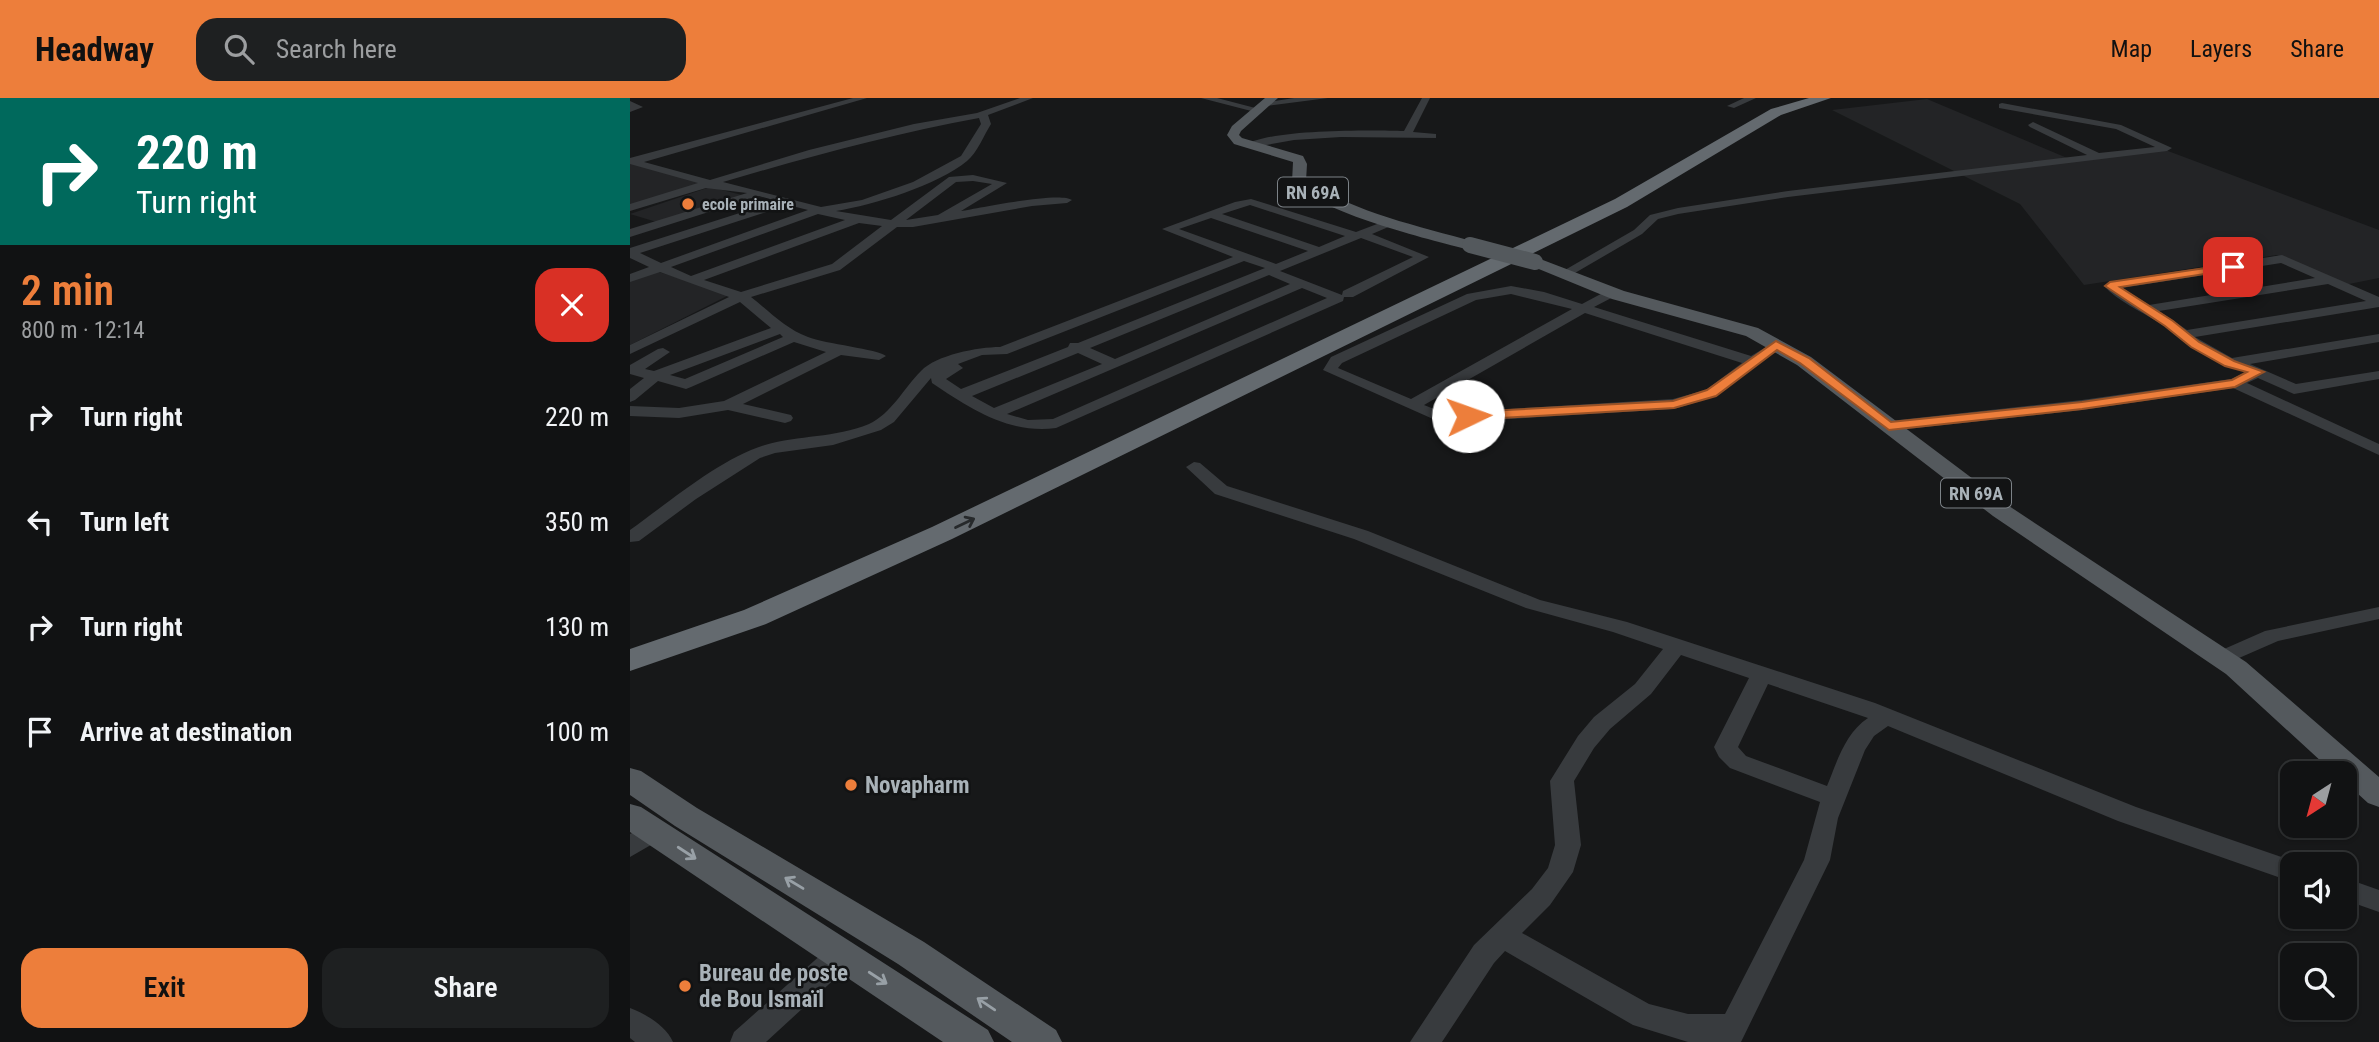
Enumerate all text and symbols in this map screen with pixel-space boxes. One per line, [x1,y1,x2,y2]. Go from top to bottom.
search box [196,18,686,81]
text: Headway [35,30,154,69]
icon: search [220,30,258,68]
text: Search here [276,34,397,64]
text: Map [2111,35,2152,63]
text: Layers [2190,35,2252,63]
text: Share [2290,35,2344,63]
text: 220 m [136,124,258,181]
icon: right [21,126,112,217]
road number: RN 69A [1278,178,1348,206]
text: Turn right [136,183,257,221]
place label: ecole primaire [702,195,794,214]
marker: ecole primaire [680,196,696,212]
pin [2203,237,2263,297]
icon: arrive [2214,248,2252,286]
text: 2 min [21,266,114,315]
button: close [535,268,609,342]
text: 800 m · 12:14 [21,317,145,344]
position arrow [1431,379,1505,453]
icon: right [21,398,59,436]
text: Turn right [80,402,182,432]
text: 220 m [545,402,609,432]
road number: RN 69A [1941,478,2011,508]
icon: left [21,503,59,541]
text: Turn left [80,507,169,537]
text: 350 m [545,507,609,537]
one-way arrow [954,515,975,529]
icon: right [21,608,59,646]
text: Turn right [80,612,182,642]
text: 130 m [545,612,609,642]
icon: arrive [21,713,59,751]
text: Arrive at destination [80,717,292,747]
text: 100 m [545,717,609,747]
north arrow [2280,761,2357,838]
map controls [2280,761,2357,1020]
place label: Novapharm [865,772,970,799]
marker: Novapharm [843,777,859,793]
one-way arrow [677,846,697,860]
button: sound [2280,852,2357,929]
one-way arrow [784,875,804,889]
button: search [2280,943,2357,1020]
button: Exit [21,948,308,1028]
button: Share [322,948,609,1028]
place label: Bureau de poste de Bou Ismaïl [699,960,848,1013]
one-way arrow [867,971,887,985]
marker: Bureau de poste de Bou Ismaïl [677,978,693,994]
one-way arrow [977,997,996,1011]

